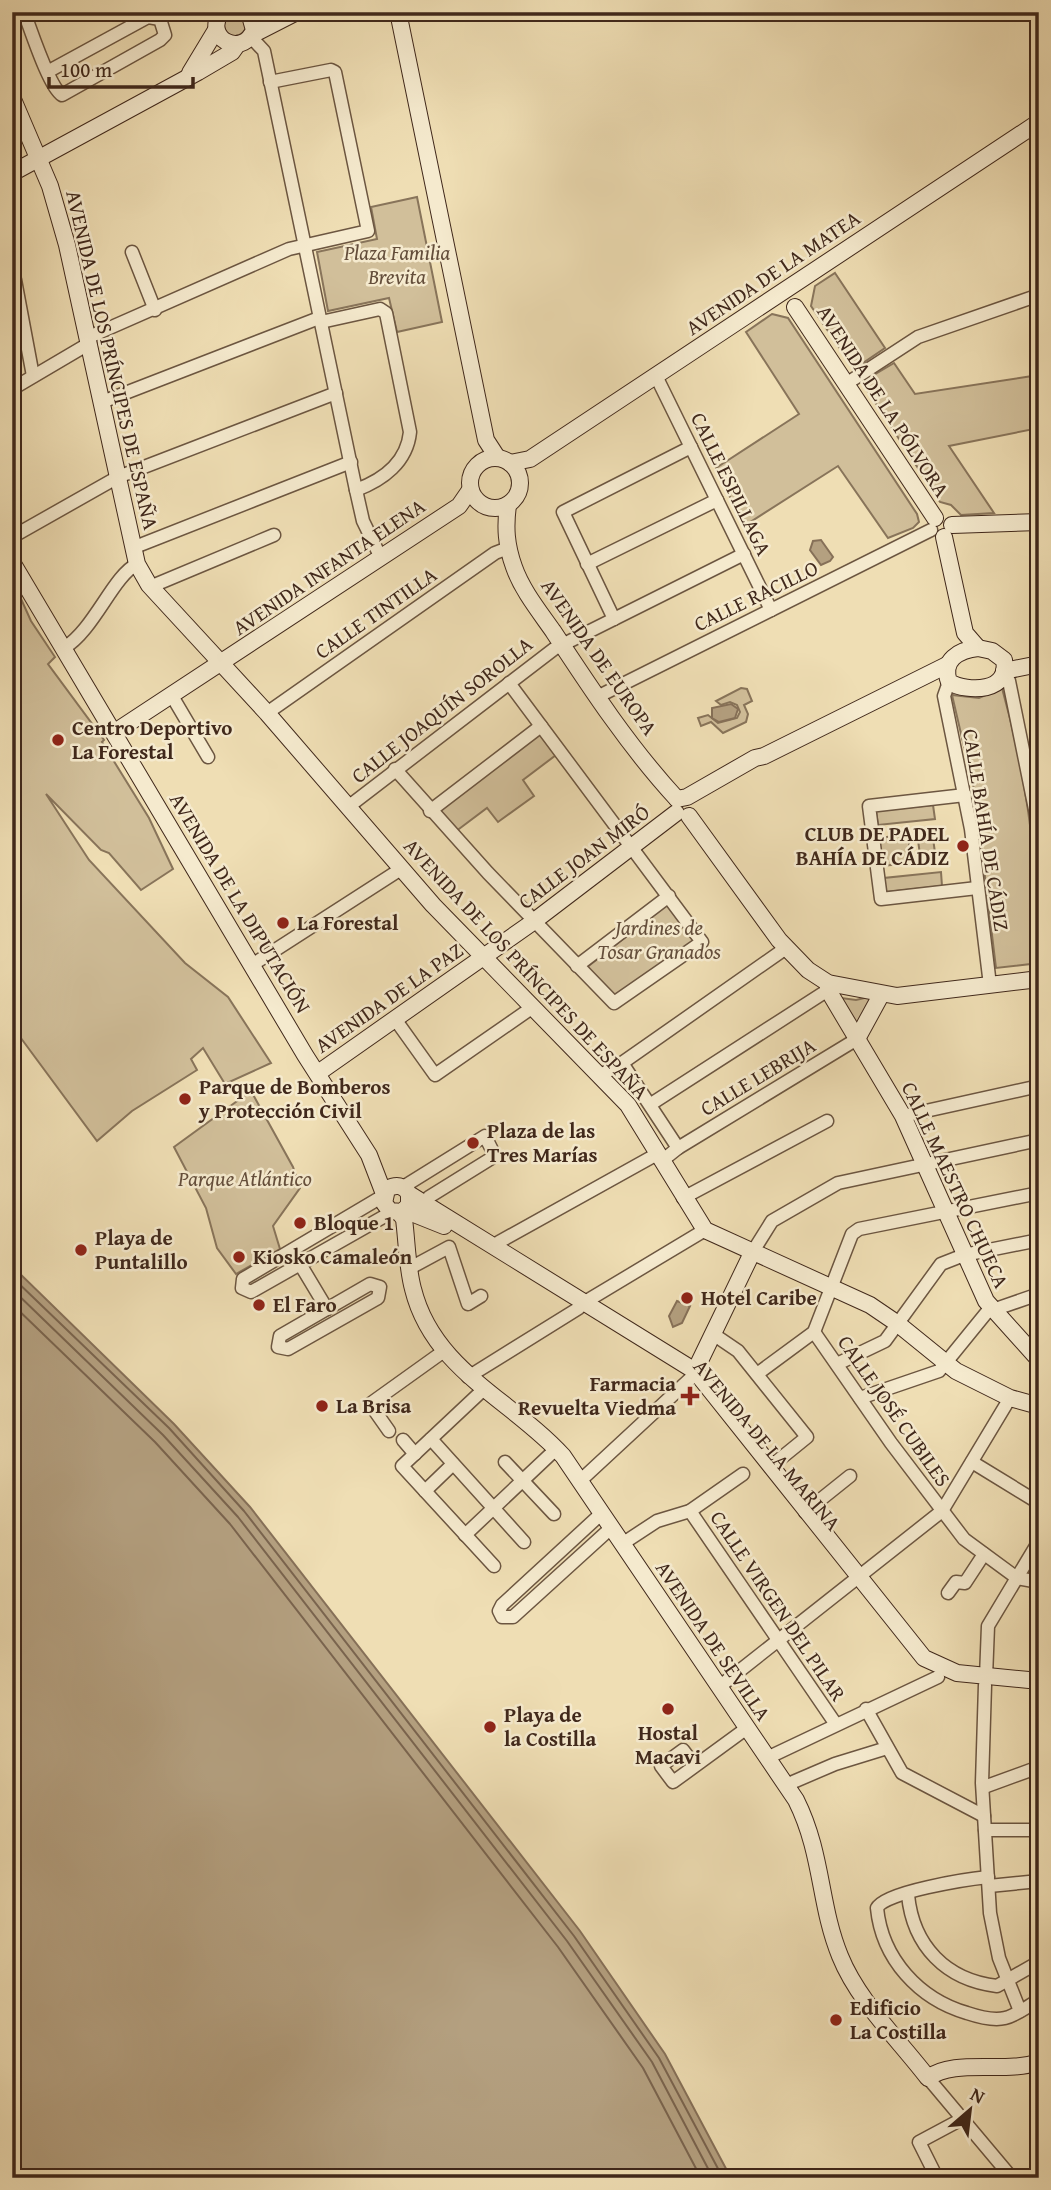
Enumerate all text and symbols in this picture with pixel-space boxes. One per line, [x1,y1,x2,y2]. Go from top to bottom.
scale bar [49,46,192,90]
text: 100 m [60,54,112,85]
street label: AVENIDA DE LOS PRÍNCIPES DE ESPAÑA [58,187,167,533]
street label: AVENIDA DE LA MATEA [679,202,867,343]
park label: Plaza Familia Brevita [343,237,450,292]
street label: AVENIDA DE LA PÓLVORA [809,298,957,503]
street label: CALLE ESPILLAGA [683,407,780,561]
street label: AVENIDA INFANTA ELENA [226,490,431,643]
street label: CALLE RACILLO [688,552,823,639]
street label: CALLE TINTILLA [308,559,443,666]
street label: AVENIDA DE EUROPA [534,572,665,742]
street label: CALLE JOAQUÍN SOROLLA [344,629,539,790]
place label: Centro Deportivo La Forestal [72,712,232,767]
street label: CALLE BAHÍA DE CÁDIZ [955,727,1018,933]
marker: Centro Deportivo La Forestal [50,732,66,748]
street label: AVENIDA DE LA DIPUTACIÓN [162,787,319,1019]
street label: CALLE JOAN MIRÓ [511,797,656,916]
place label: CLUB DE PADEL BAHÍA DE CÁDIZ [796,818,949,873]
street label: AVENIDA DE LOS PRÍNCIPES DE ESPAÑA [397,831,656,1106]
marker: CLUB DE PADEL BAHÍA DE CÁDIZ [955,838,971,854]
place label: La Forestal [297,907,399,938]
park label: Jardines de Tosar Granados [597,912,721,967]
marker: La Forestal [275,915,291,931]
street label: AVENIDA DE LA PAZ [308,935,469,1060]
street label: CALLE LEBRIJA [694,1030,822,1123]
place label: Parque de Bomberos y Protección Civil [198,1071,391,1126]
street label: CALLE MAESTRO CHUECA [894,1076,1017,1293]
marker: Parque de Bomberos y Protección Civil [177,1091,193,1107]
place label: Plaza de las Tres Marías [487,1115,597,1170]
marker: Plaza de las Tres Marías [465,1135,481,1151]
park label: Parque Atlántico [177,1163,312,1194]
place label: Bloque 1 [314,1207,394,1238]
marker: Bloque 1 [292,1215,308,1231]
place label: Playa de Puntalillo [95,1222,188,1277]
place label: Kiosko Camaleón [253,1241,413,1272]
marker: Playa de Puntalillo [73,1242,89,1258]
marker: Kiosko Camaleón [231,1249,247,1265]
place label: Hotel Caribe [701,1282,817,1313]
place label: El Faro [273,1289,337,1320]
marker: Hotel Caribe [679,1290,695,1306]
marker: El Faro [251,1297,267,1313]
street label: CALLE JOSÉ CUBILES [830,1329,958,1493]
street label: AVENIDA DE LA MARINA [686,1352,849,1537]
place label: Farmacia Revuelta Viedma [518,1368,676,1423]
marker: Farmacia Revuelta Viedma [682,1388,698,1404]
place label: La Brisa [336,1390,411,1421]
marker: La Brisa [314,1398,330,1414]
street label: CALLE VIRGEN DEL PILAR [703,1504,854,1708]
street label: AVENIDA DE SEVILLA [648,1554,779,1727]
place label: Playa de la Costilla [504,1699,596,1754]
marker: Hostal Macavi [660,1701,676,1717]
place label: Hostal Macavi [635,1717,702,1772]
marker: Playa de la Costilla [482,1719,498,1735]
place label: Edificio La Costilla [850,1992,947,2047]
marker: Edificio La Costilla [828,2012,844,2028]
north arrow [936,2074,1006,2144]
text: N [966,2080,990,2110]

